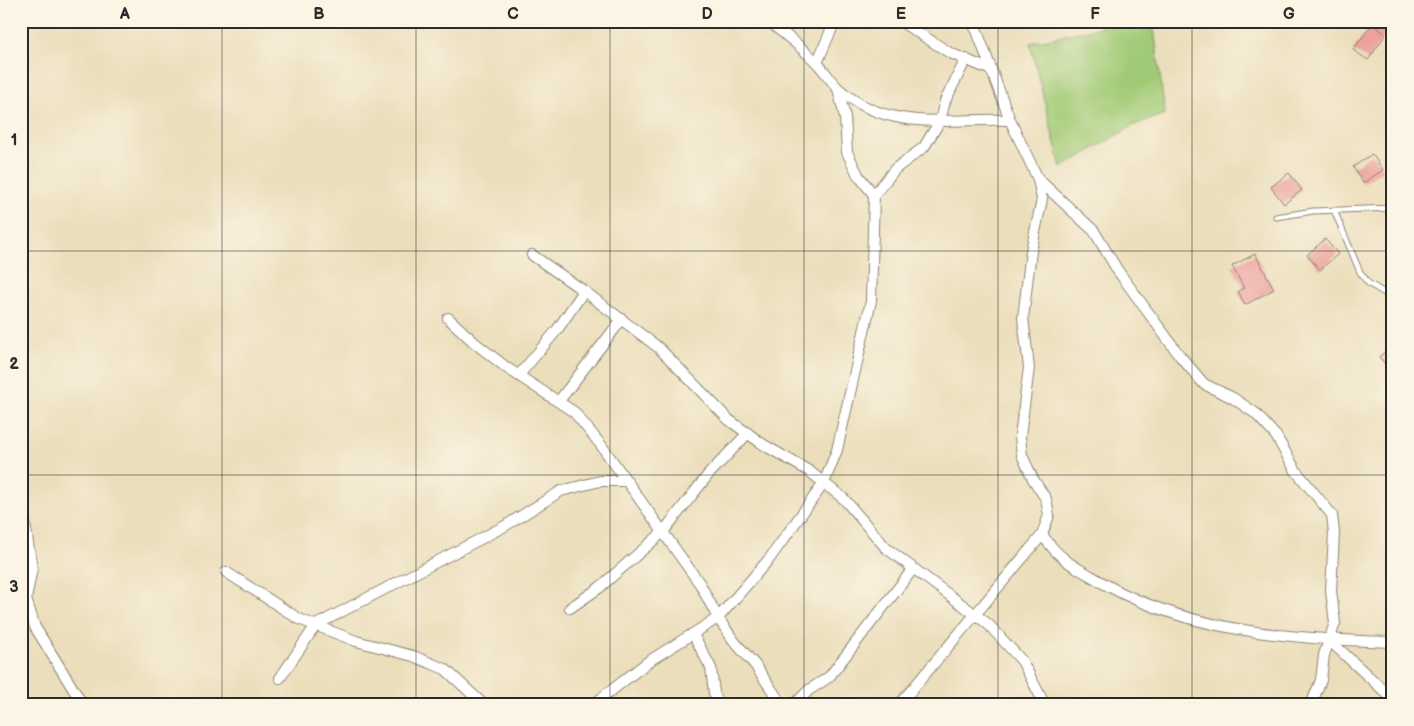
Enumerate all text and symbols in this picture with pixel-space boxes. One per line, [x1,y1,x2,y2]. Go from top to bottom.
text: A [119,5,130,24]
text: B [313,5,325,24]
text: C [507,5,519,24]
text: D [701,5,713,24]
text: E [896,5,906,24]
text: F [1090,5,1100,24]
text: G [1283,5,1295,24]
text: 1 [11,131,17,150]
text: 2 [9,355,19,374]
text: 3 [9,578,19,597]

